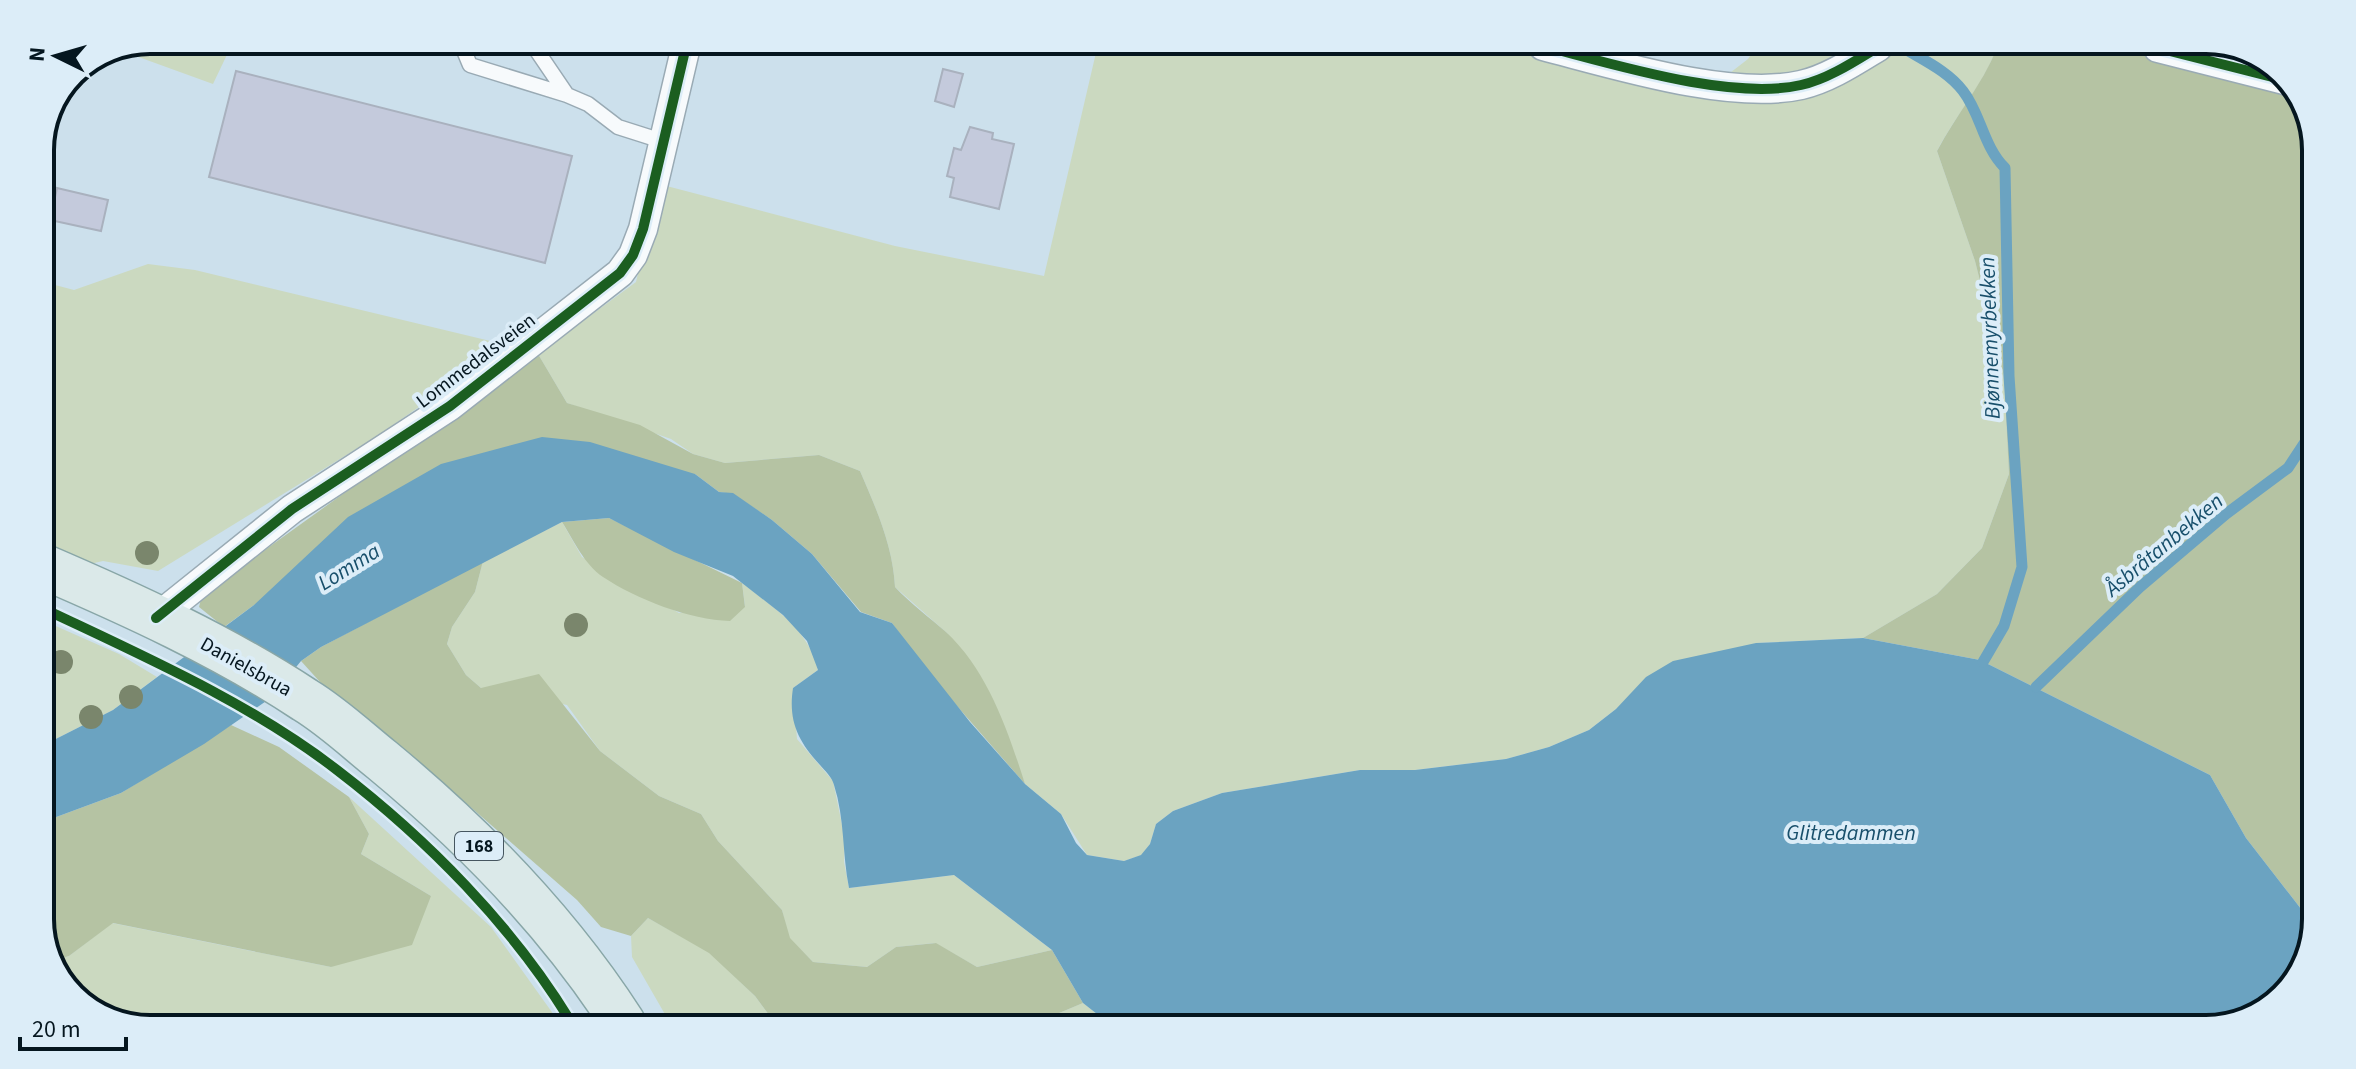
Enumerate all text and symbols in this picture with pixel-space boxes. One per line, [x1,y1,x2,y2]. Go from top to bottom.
north arrow [16,16,96,96]
text: N [20,46,54,63]
water label: Bjønnemyrbekken [1971,256,2009,420]
street label: Lommedalsveien [410,307,542,415]
water label: Åsbråtanbekken [2096,486,2230,606]
water label: Lomma [312,535,387,599]
street label: Danielsbrua [195,630,297,704]
water label: Glitredammen [1786,817,1916,849]
road number: 168 [455,832,503,860]
scale bar [20,1001,126,1051]
text: 20 m [32,1012,81,1047]

